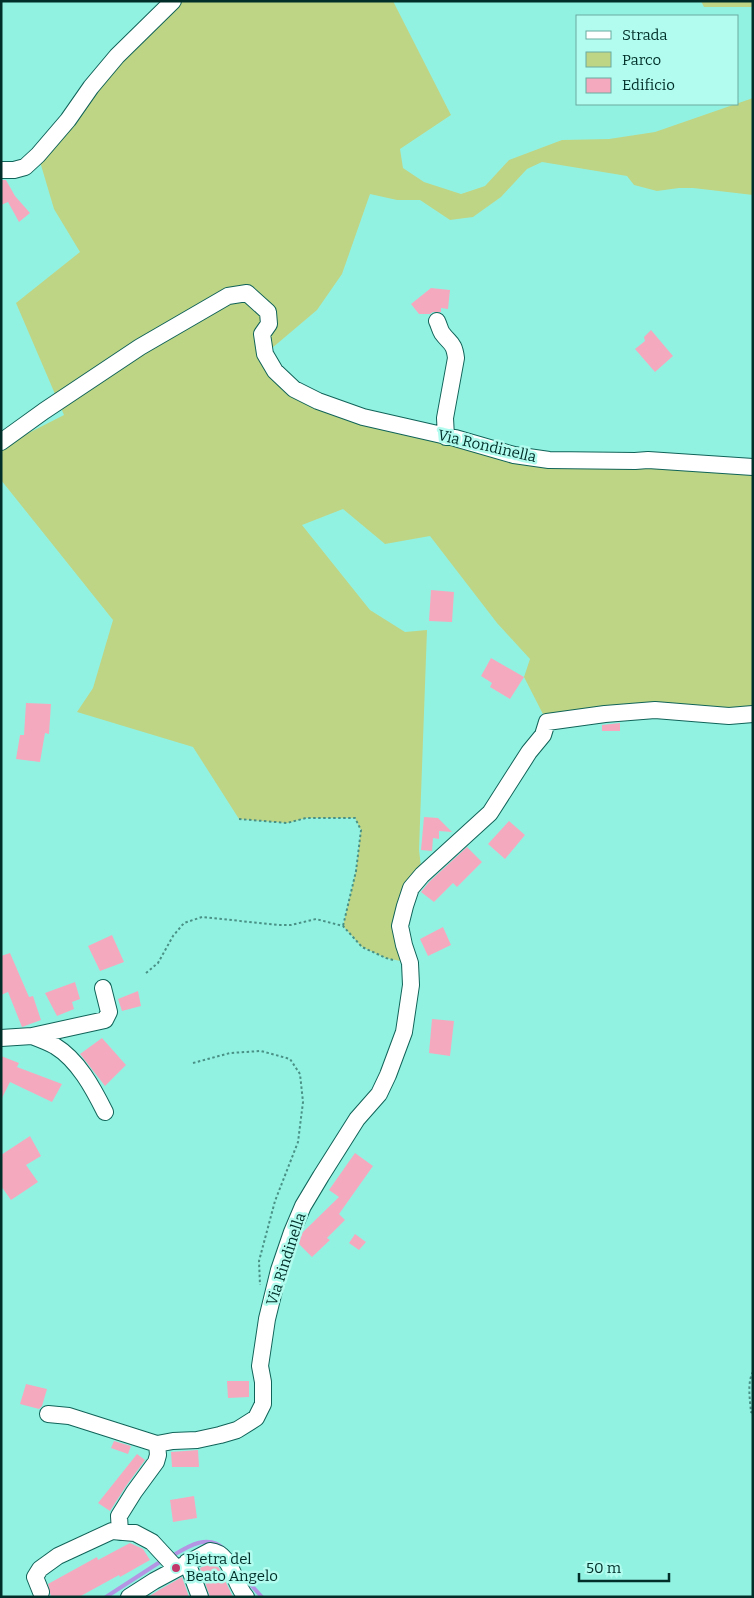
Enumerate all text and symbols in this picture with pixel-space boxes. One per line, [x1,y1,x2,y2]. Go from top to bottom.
legend [576,15,739,105]
text: Strada [622,26,668,44]
text: Parco [622,51,661,69]
text: Edificio [622,76,675,94]
street label: Via Rondinella [436,426,538,466]
street label: Via Rindinella [263,1210,309,1308]
place label: Pietra del Beato Angelo [186,1550,278,1585]
scale bar [579,1550,669,1582]
text: 50 m [586,1559,622,1577]
marker: Pietra del Beato Angelo [170,1562,182,1574]

